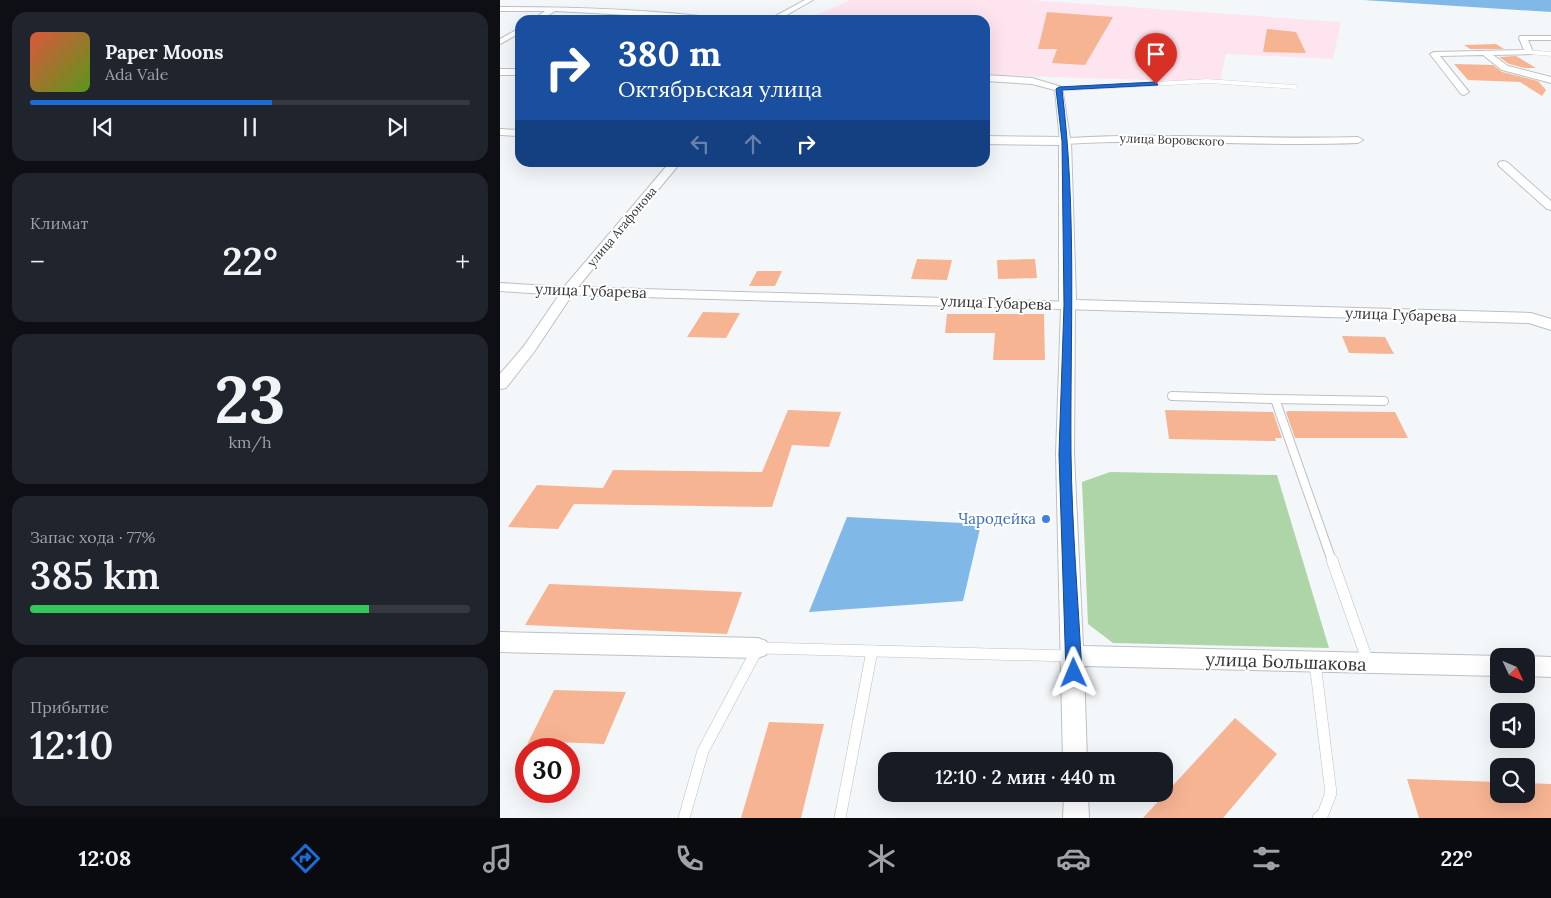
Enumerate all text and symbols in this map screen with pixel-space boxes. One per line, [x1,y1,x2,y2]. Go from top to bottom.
text: 380 m [618,31,721,76]
pin [1135,33,1177,84]
icon: right [535,35,600,100]
text: Paper Moons [105,40,224,64]
icon: arrive [1142,40,1170,68]
text: Ada Vale [105,64,168,84]
text: Октябрьская улица [618,75,822,103]
icon: previous [89,113,117,141]
icon: pause [236,113,264,141]
icon: next [383,113,411,141]
icon: left [686,130,714,158]
icon: ahead [739,130,767,158]
icon: right [792,130,820,158]
street label: улица Воровского [1119,130,1225,149]
street label: улица Агафонова [584,184,659,270]
text: Климат [30,213,88,233]
text: 22° [222,237,278,285]
text: − [30,244,45,280]
text: + [455,244,470,280]
street label: улица Губарева [535,279,647,302]
street label: улица Губарева [940,291,1052,314]
street label: улица Губарева [1345,303,1457,326]
text: 23 [214,358,286,441]
text: km/h [228,432,272,452]
place label: Чародейка [958,509,1036,528]
marker: Чародейка [1040,513,1052,525]
text: Запас хода · 77% [30,527,156,547]
text: 385 km [30,551,160,599]
position arrow [1047,646,1099,698]
street label: улица Большакова [1205,647,1367,676]
north arrow [1490,648,1535,692]
map controls [1490,648,1535,803]
text: Прибытие [30,697,109,717]
button: sound [1490,703,1535,748]
text: 12:10 [30,721,114,769]
speed limit sign: 30 [515,738,580,803]
button: search [1490,758,1535,803]
text: 12:10 · 2 мин · 440 m [935,765,1116,789]
icon: directions [288,841,323,876]
icon: music [480,841,515,876]
icon: phone [672,841,707,876]
icon: climate [864,841,899,876]
icon: car [1056,841,1091,876]
icon: filters [1249,841,1284,876]
text: 12:08 [79,844,131,872]
text: 22° [1441,844,1472,872]

